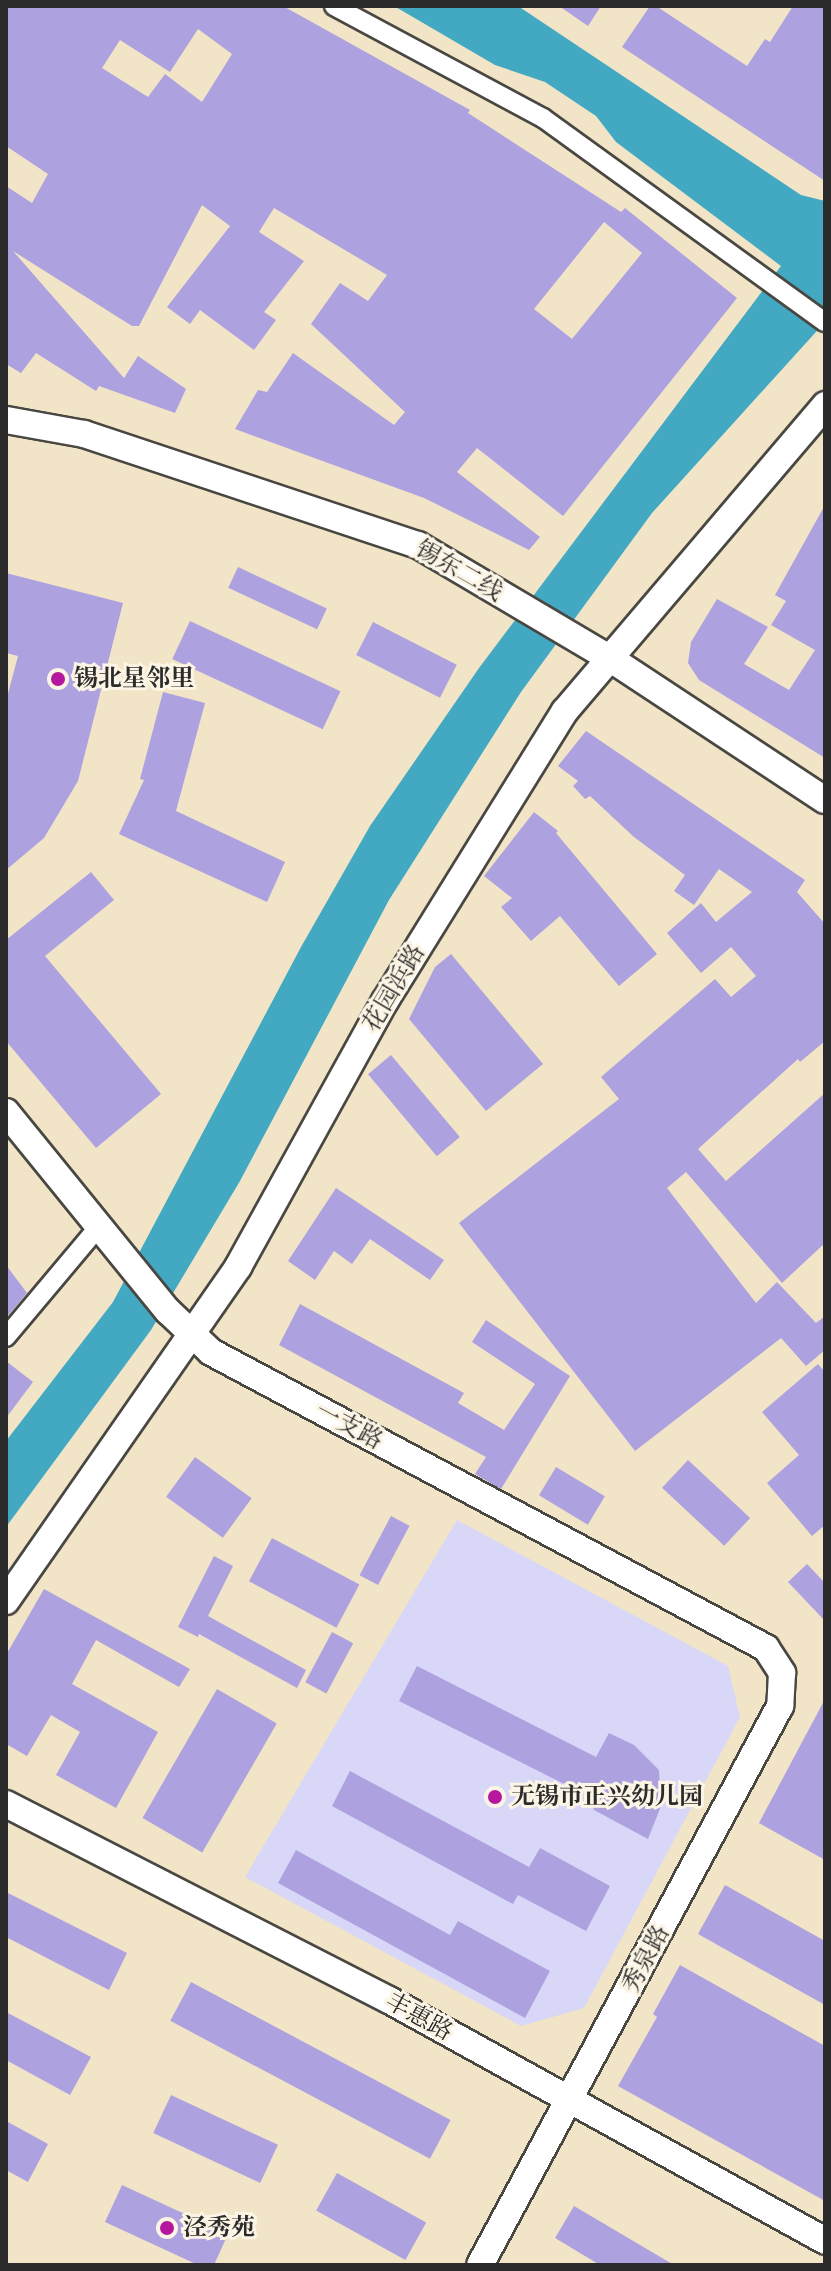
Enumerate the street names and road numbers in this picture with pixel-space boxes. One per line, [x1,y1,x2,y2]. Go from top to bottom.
street label: 锡东二线 [410,535,508,607]
street label: 花园浜路 [357,939,431,1037]
street label: 一支路 [310,1396,388,1456]
street label: 秀泉路 [616,1920,676,1998]
street label: 丰惠路 [381,1987,457,2047]

